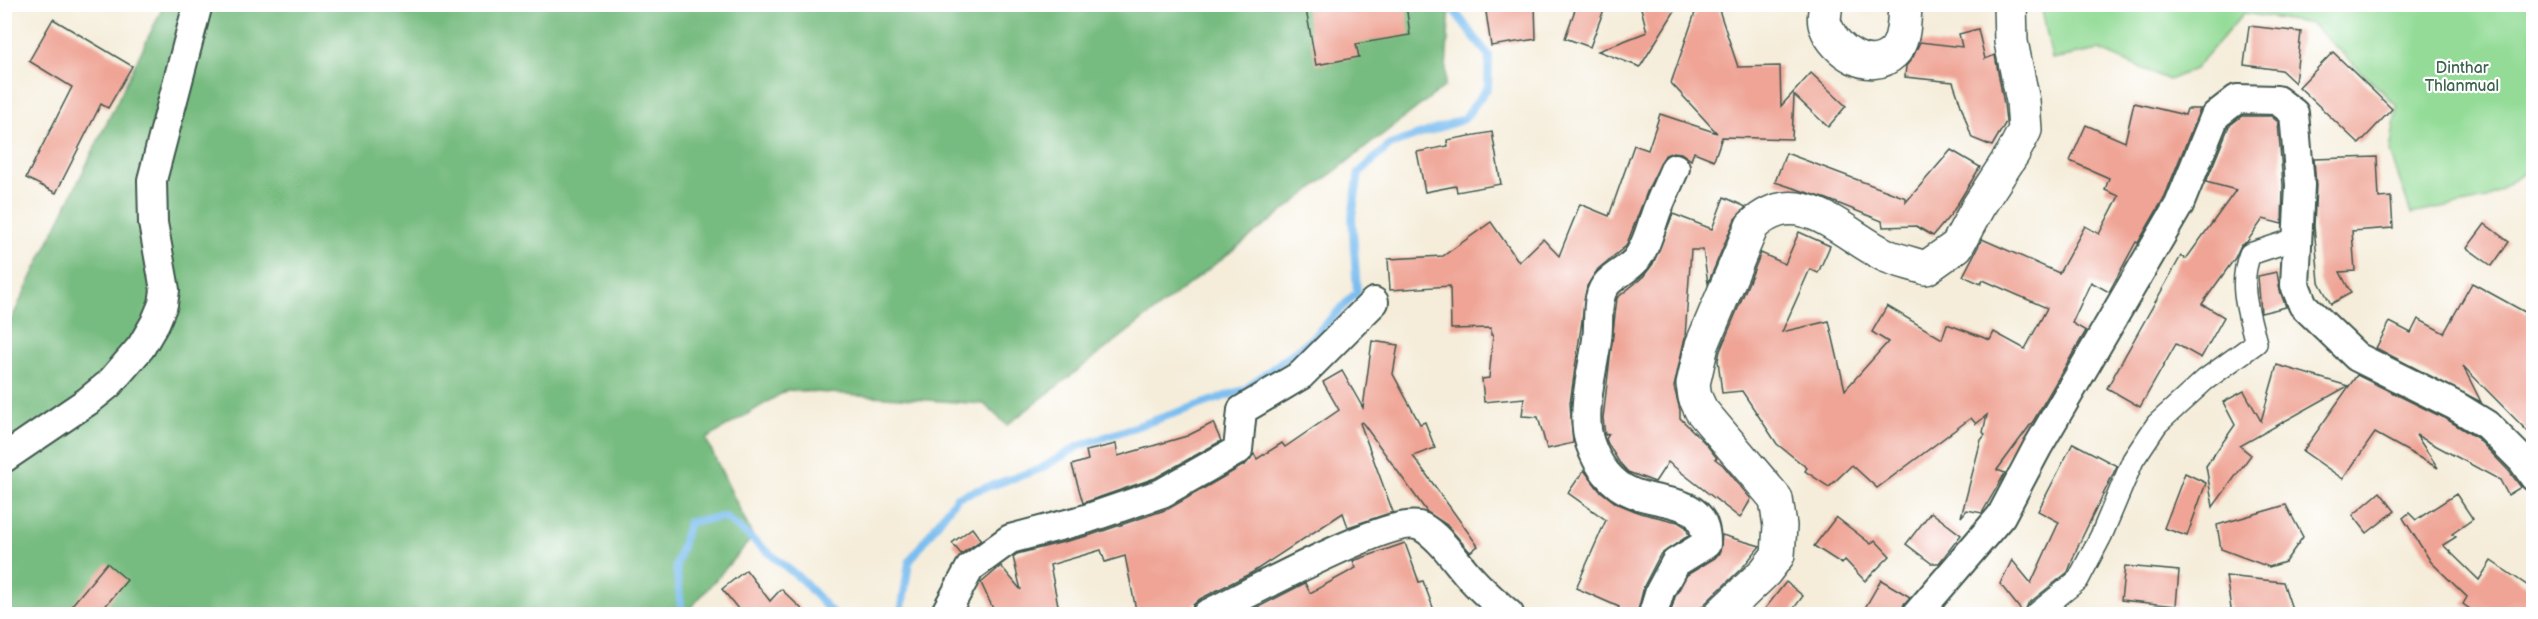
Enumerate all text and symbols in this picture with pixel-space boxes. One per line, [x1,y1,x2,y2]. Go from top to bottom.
park label: Dinthar Thlanmual [2425,59,2499,96]

